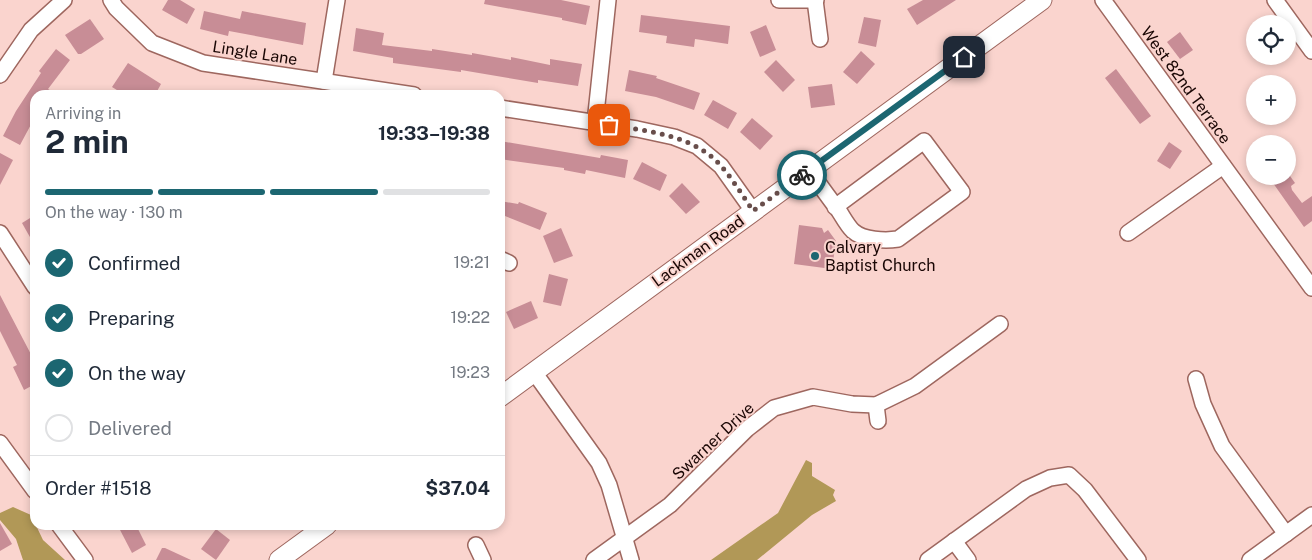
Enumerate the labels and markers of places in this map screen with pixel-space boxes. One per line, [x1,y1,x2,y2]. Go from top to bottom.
pin [943,36,985,78]
pin [588,104,630,146]
place label: Calvary Baptist Church [825,238,936,275]
marker: Calvary Baptist Church [809,250,821,262]

